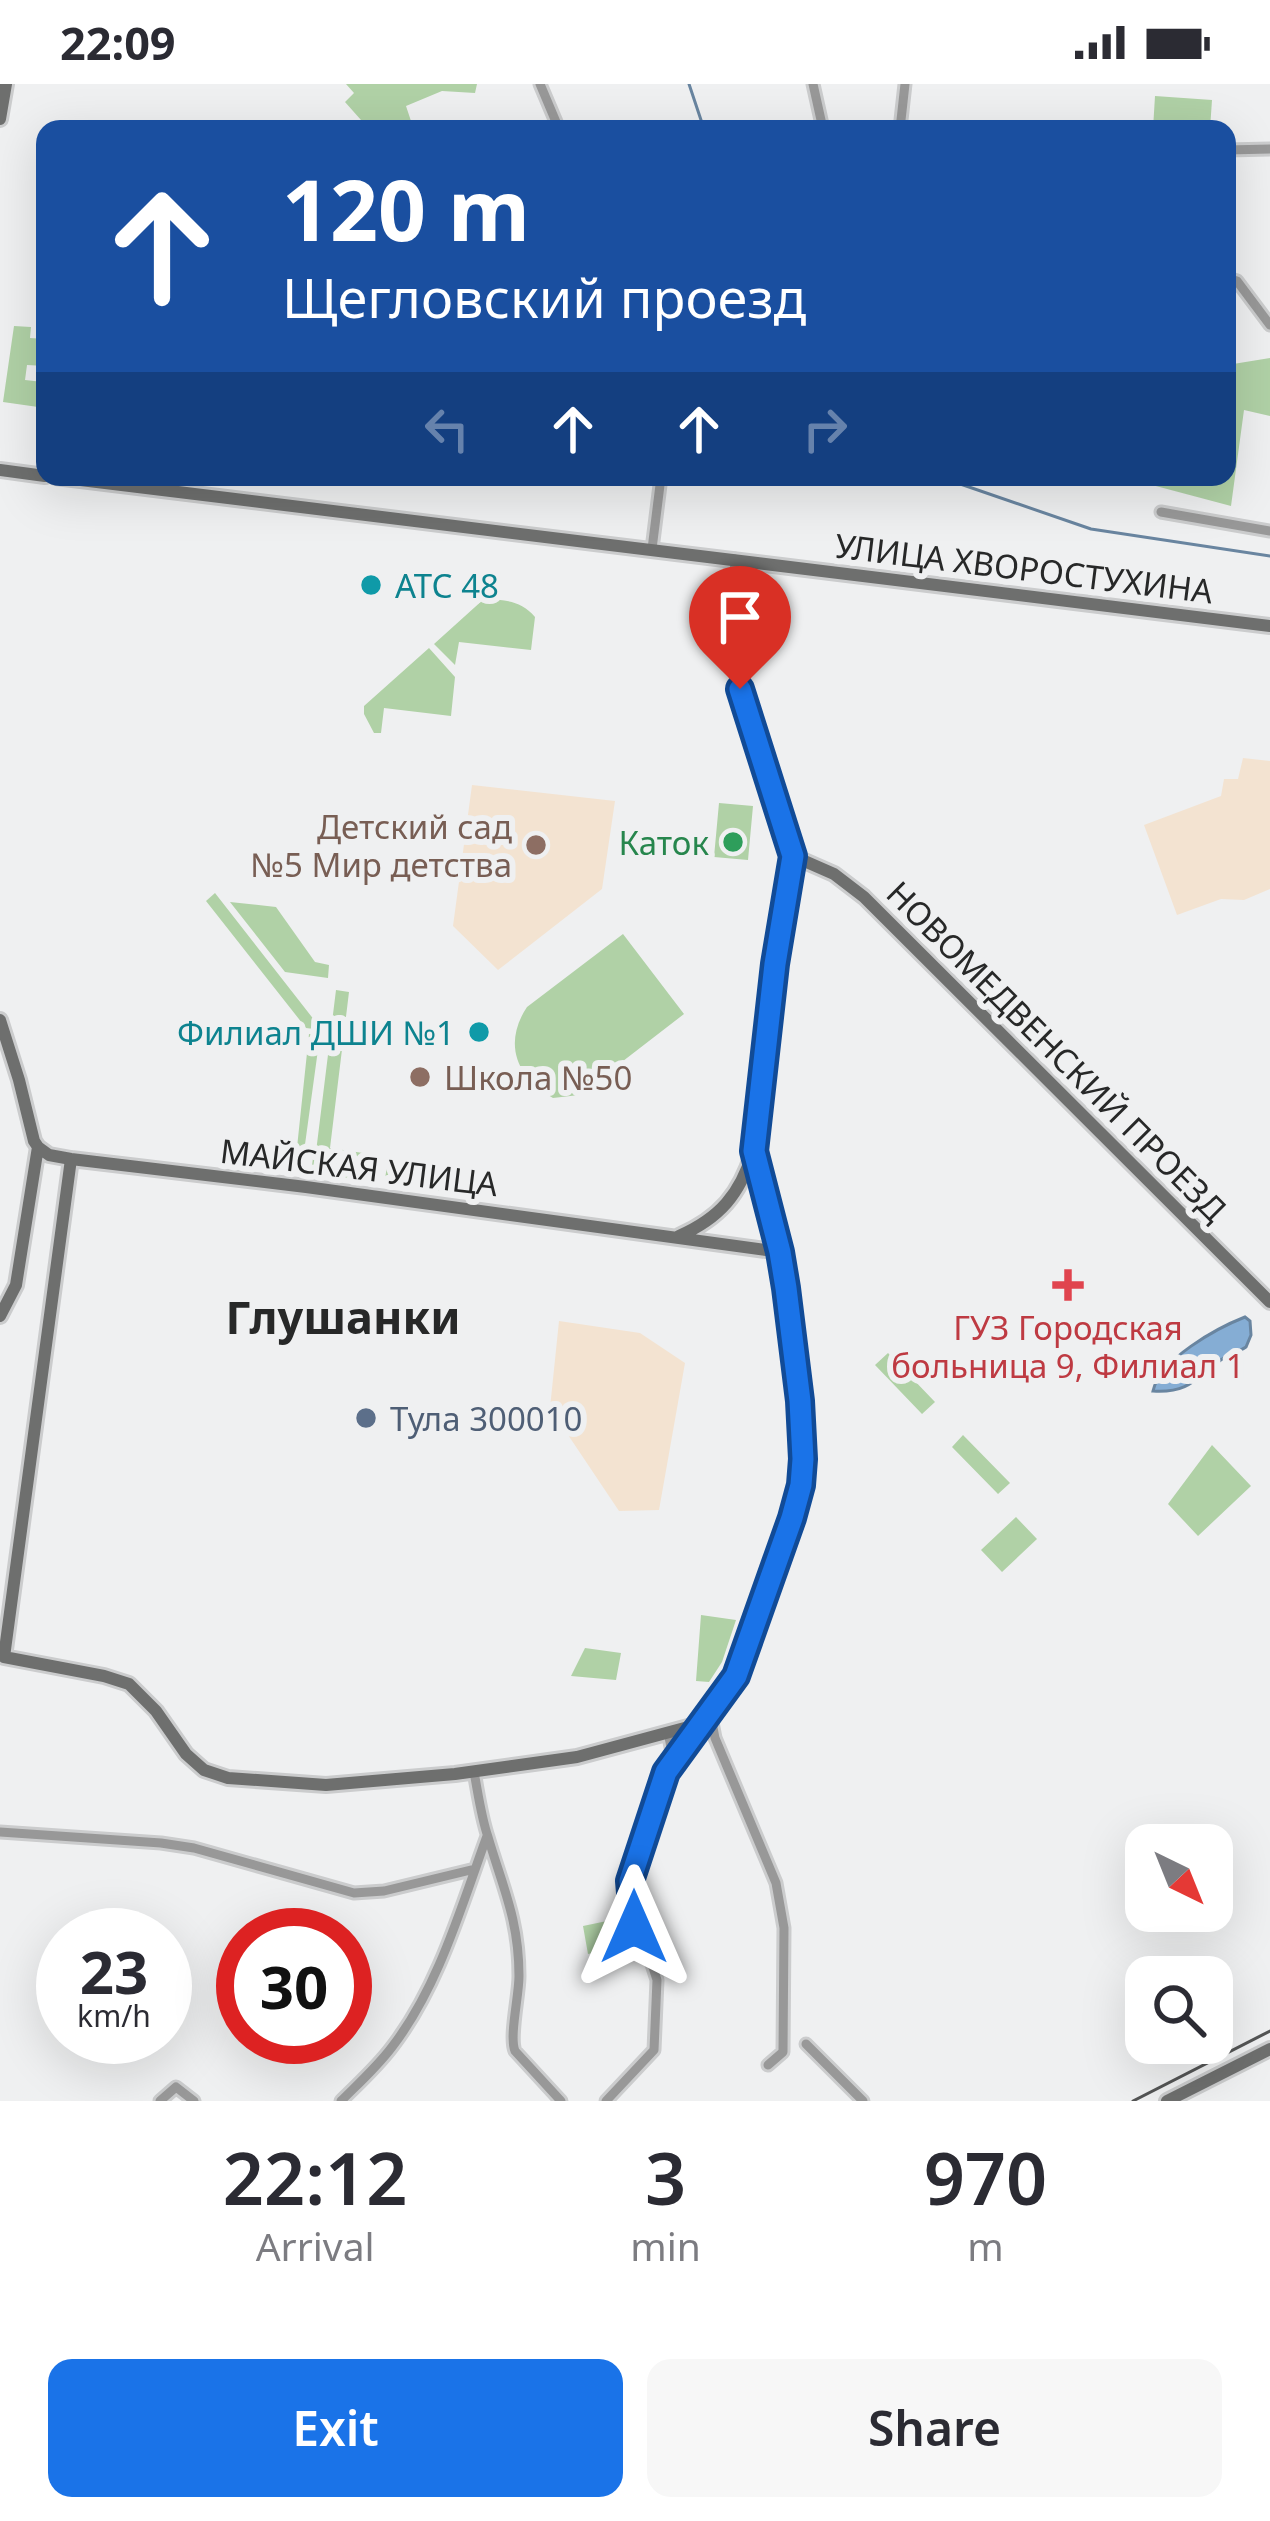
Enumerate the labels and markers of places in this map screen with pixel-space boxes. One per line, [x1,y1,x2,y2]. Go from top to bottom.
place label: АТС 48 [395,563,499,608]
pin [689,566,791,689]
marker: АТС 48 [358,572,384,598]
place label: Детский сад №5 Мир детства [250,804,512,887]
place label: Каток [619,820,709,865]
marker: Каток [720,829,746,855]
marker: Детский сад №5 Мир детства [523,832,549,858]
place label: Филиал ДШИ №1 [177,1010,455,1055]
marker: Филиал ДШИ №1 [466,1019,492,1045]
place label: Школа №50 [444,1055,632,1100]
marker: Школа №50 [407,1064,433,1090]
marker: ГУЗ Городская больница 9, Филиал 1 [1052,1269,1084,1301]
place label: ГУЗ Городская больница 9, Филиал 1 [891,1305,1245,1388]
place label: Тула 300010 [390,1396,582,1441]
marker: Тула 300010 [353,1405,379,1431]

